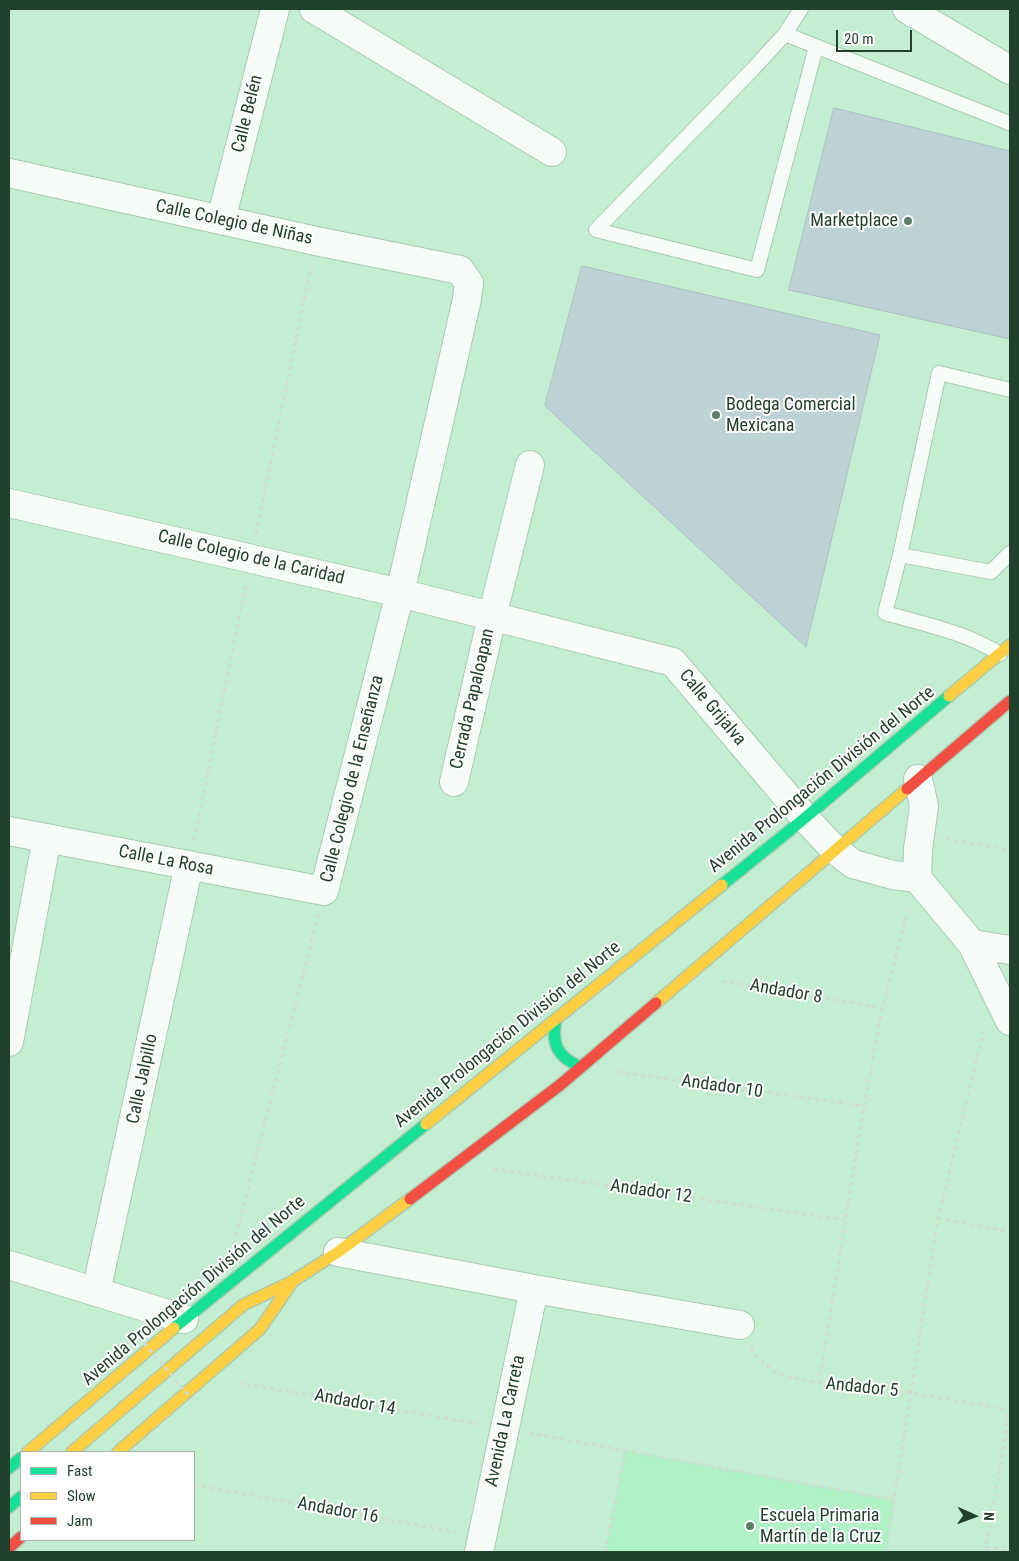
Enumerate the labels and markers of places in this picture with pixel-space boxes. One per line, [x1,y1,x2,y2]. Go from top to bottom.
place label: Marketplace [810,210,898,232]
marker: Marketplace [902,215,914,227]
place label: Bodega Comercial Mexicana [726,394,856,436]
marker: Bodega Comercial Mexicana [710,409,722,421]
place label: Escuela Primaria Martín de la Cruz [760,1505,881,1548]
marker: Escuela Primaria Martín de la Cruz [744,1520,756,1532]

